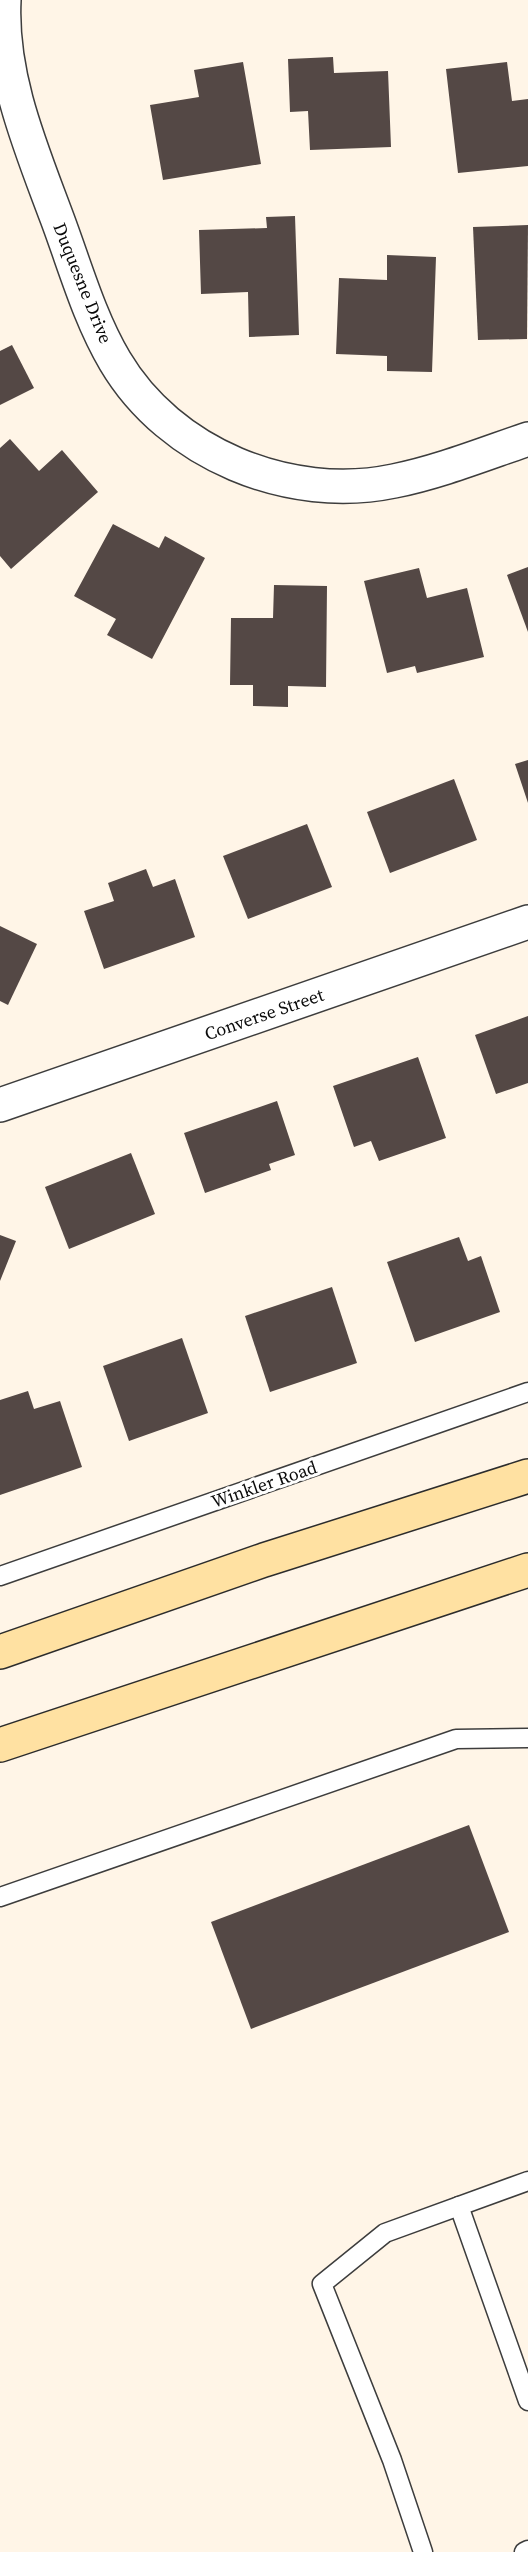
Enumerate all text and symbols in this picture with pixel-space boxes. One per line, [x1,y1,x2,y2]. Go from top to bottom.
street label: Duquesne Drive [47,219,119,347]
street label: Converse Street [201,982,327,1046]
street label: Winkler Road [208,1454,320,1514]

